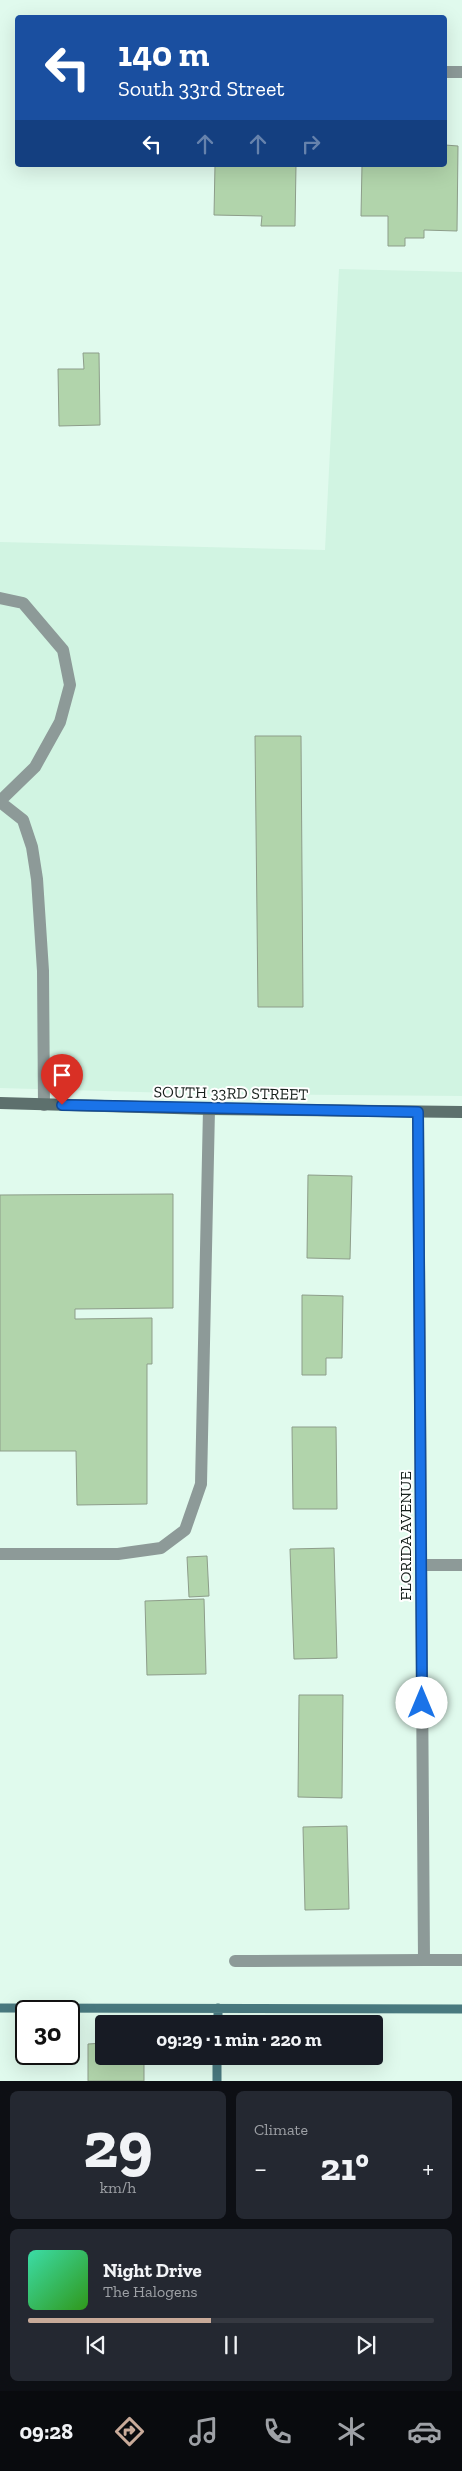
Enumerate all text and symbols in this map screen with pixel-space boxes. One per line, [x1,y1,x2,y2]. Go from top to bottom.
text: 140 m [118,33,209,75]
icon: left [35,35,100,100]
text: South 33rd Street [118,75,284,102]
icon: left [138,130,166,158]
icon: ahead [191,130,219,158]
icon: ahead [244,130,272,158]
icon: right [297,130,325,158]
pin [41,1054,83,1105]
icon: arrive [48,1061,76,1089]
street label: SOUTH 33RD STREET [154,1082,309,1104]
street label: FLORIDA AVENUE [396,1471,415,1601]
position arrow [395,1676,447,1728]
speed limit sign: 30 [15,2000,80,2065]
text: 09:29 · 1 min · 220 m [156,2028,322,2051]
text: 29 [83,2106,153,2184]
text: Climate [254,2120,308,2139]
text: 21° [320,2144,369,2190]
text: − [254,2152,267,2185]
text: + [422,2152,434,2185]
text: km/h [100,2178,136,2197]
text: Night Drive [103,2259,202,2282]
text: The Halogens [103,2282,198,2301]
icon: previous [82,2331,110,2359]
icon: pause [217,2331,245,2359]
icon: next [352,2331,380,2359]
icon: directions [112,2414,147,2449]
icon: music [186,2414,221,2449]
icon: phone [260,2414,295,2449]
icon: climate [334,2414,369,2449]
icon: car [407,2414,442,2449]
text: 09:28 [19,2418,73,2445]

